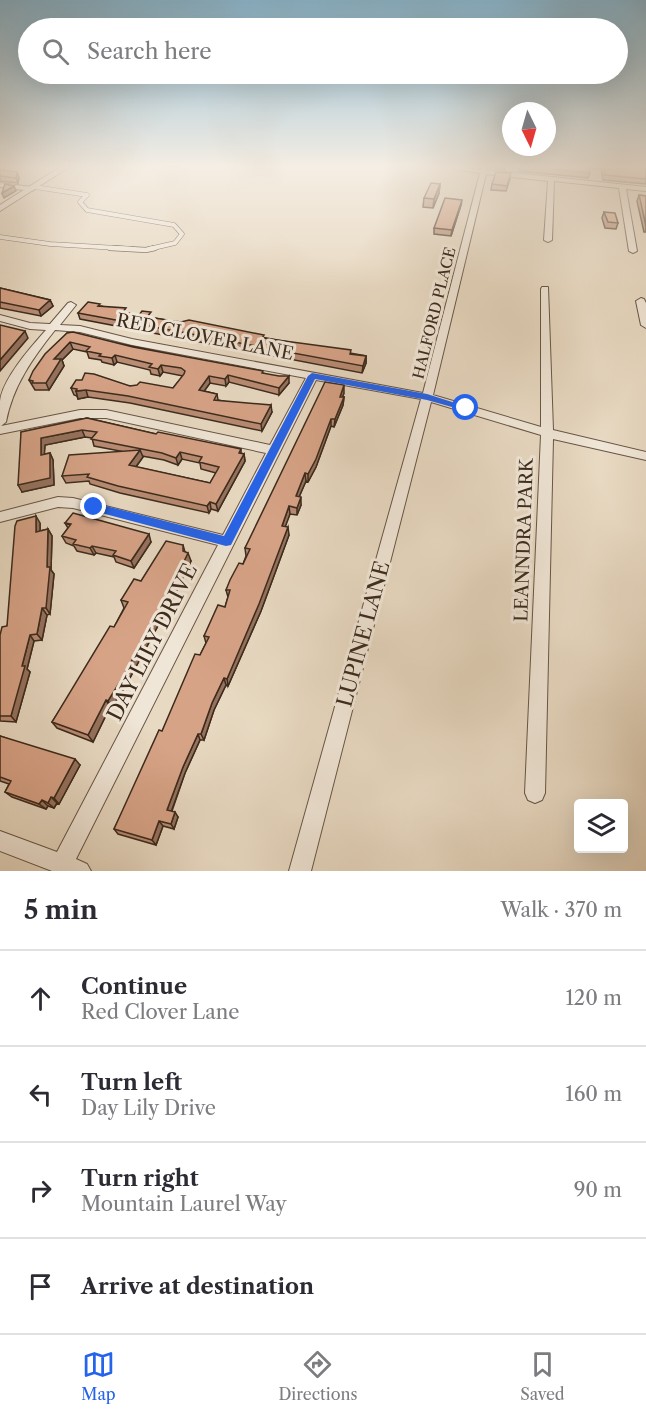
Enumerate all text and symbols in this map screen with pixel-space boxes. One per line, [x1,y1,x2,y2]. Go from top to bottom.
search box [18,18,628,84]
icon: search [39,35,72,68]
text: Search here [87,38,212,65]
north arrow [502,102,556,156]
street label: HALFORD PLACE [408,245,460,381]
street label: RED CLOVER LANE [115,309,295,365]
route start [452,394,478,420]
street label: LEANNDRA PARK [510,457,538,622]
route end [80,493,106,519]
street label: LUPINE LANE [332,558,394,710]
street label: DAY LILY DRIVE [102,559,202,725]
map controls [574,799,628,853]
button: layers [574,799,628,853]
text: 5 min [24,894,98,926]
text: Walk · 370 m [500,898,622,922]
text: Continue [81,973,187,1000]
icon: ahead [24,982,57,1015]
text: 120 m [565,986,622,1010]
text: Red Clover Lane [81,1000,239,1024]
text: Turn left [81,1069,182,1096]
icon: left [24,1078,57,1111]
text: 160 m [565,1082,622,1106]
text: Day Lily Drive [81,1096,216,1120]
text: Turn right [81,1165,199,1192]
icon: right [24,1174,57,1207]
text: 90 m [574,1178,622,1202]
text: Mountain Laurel Way [81,1192,287,1216]
icon: arrive [24,1270,57,1303]
text: Arrive at destination [81,1273,314,1300]
tab: Map [81,1348,116,1404]
tab: Directions [278,1348,357,1404]
tab: Saved [520,1348,565,1404]

